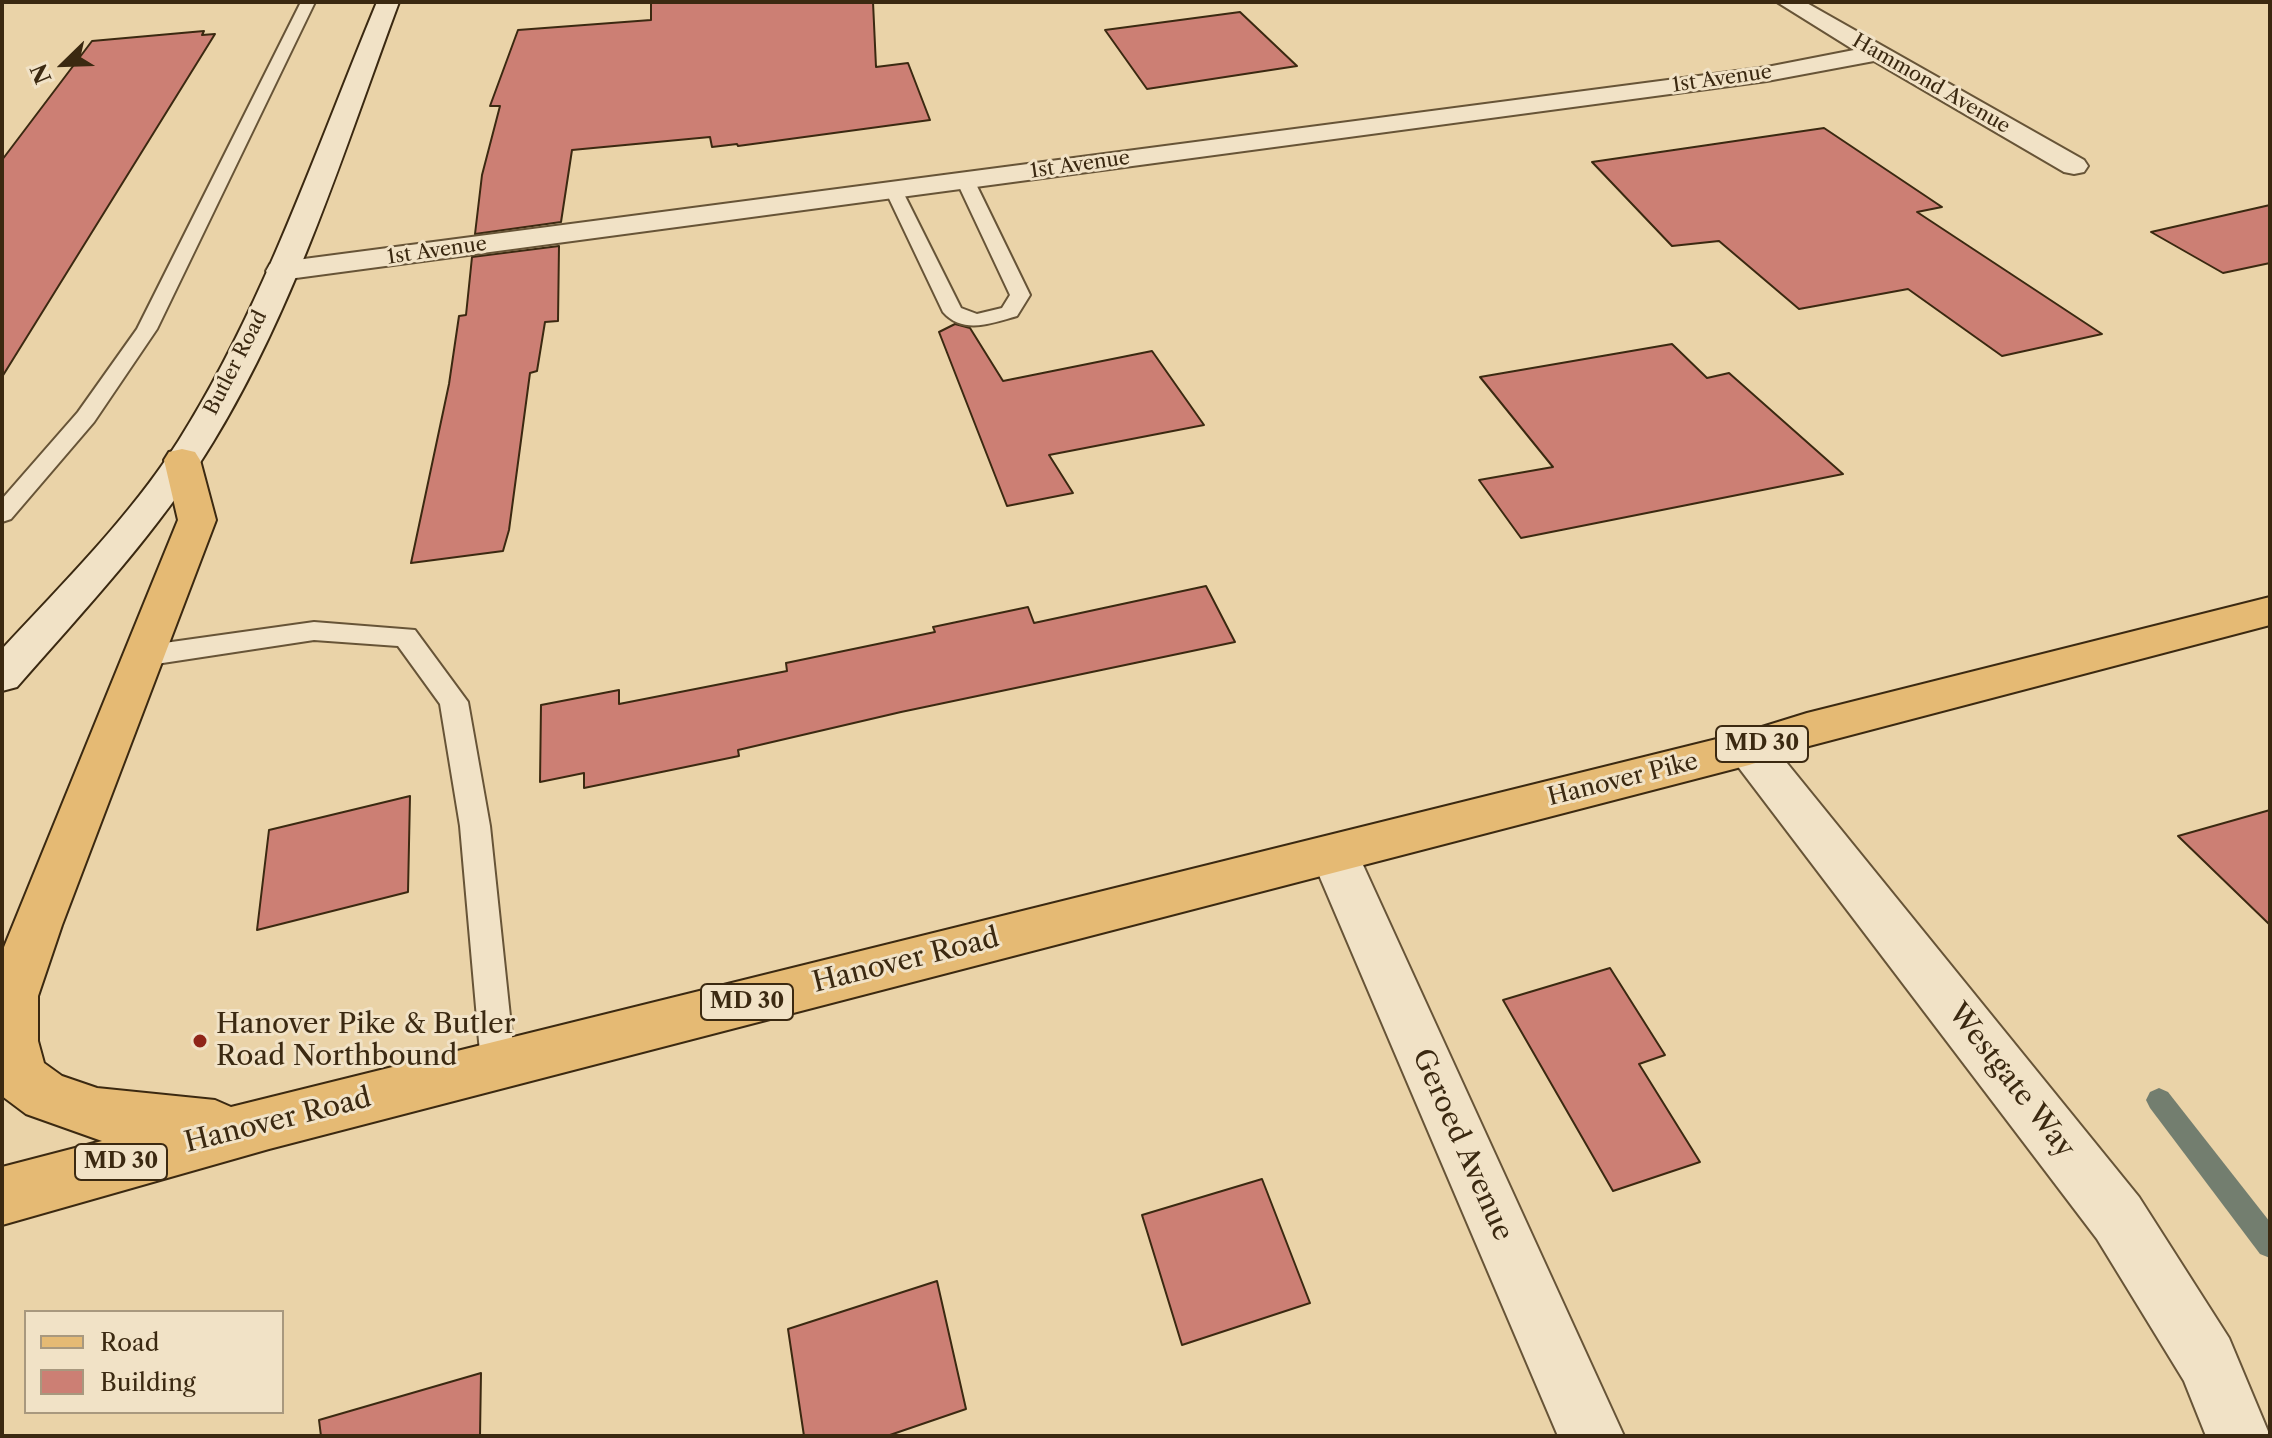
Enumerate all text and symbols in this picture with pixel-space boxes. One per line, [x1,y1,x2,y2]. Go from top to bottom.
north arrow [24,24,104,104]
street label: Hammond Avenue [1848,29,2014,139]
text: N [25,59,58,88]
street label: 1st Avenue [1671,60,1773,98]
street label: 1st Avenue [1029,146,1131,184]
street label: 1st Avenue [386,232,488,270]
street label: Butler Road [199,307,273,419]
road number: MD 30 [1716,726,1808,762]
street label: Hanover Pike [1545,747,1701,813]
street label: Hanover Road [809,922,1003,1000]
road number: MD 30 [701,984,793,1020]
street label: Westgate Way [1940,997,2082,1165]
place label: Hanover Pike & Butler Road Northbound [216,1008,515,1074]
marker: Hanover Pike & Butler Road Northbound [191,1032,209,1050]
street label: Geroed Avenue [1405,1044,1519,1246]
street label: Hanover Road [181,1082,375,1160]
road number: MD 30 [75,1144,167,1180]
legend [24,1310,284,1414]
text: Road [100,1328,159,1357]
text: Building [100,1368,196,1397]

